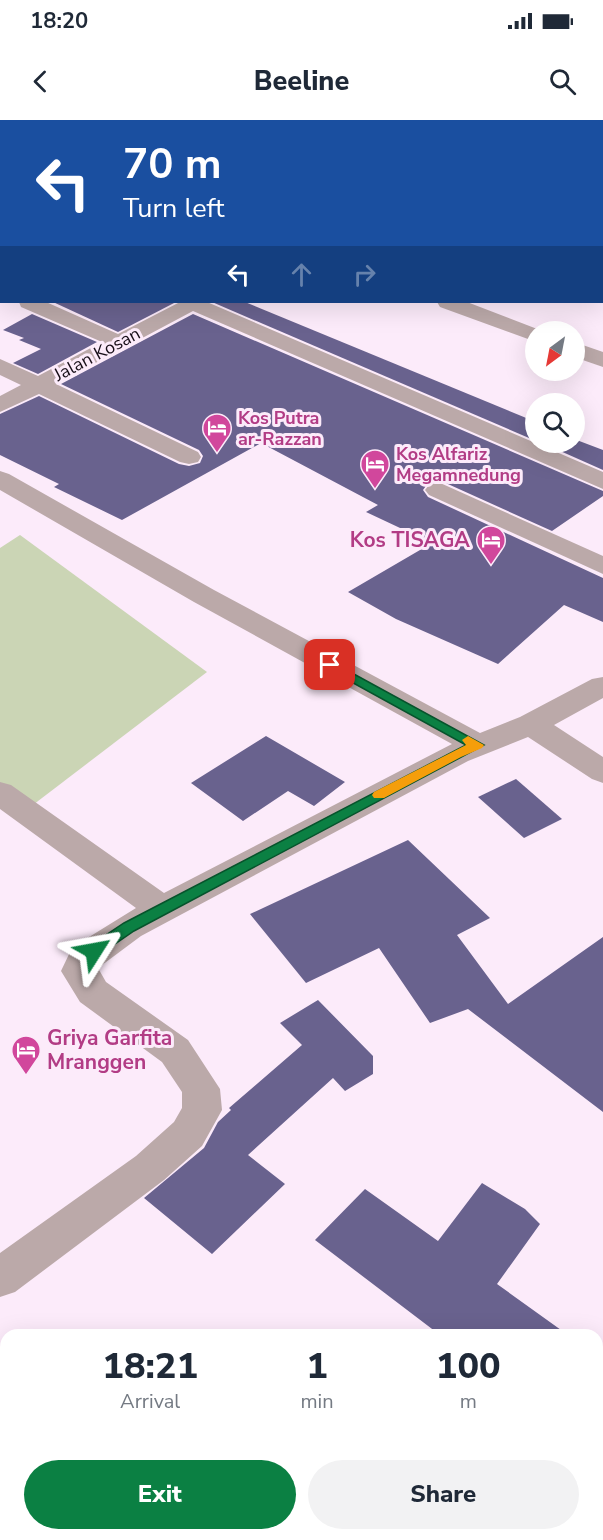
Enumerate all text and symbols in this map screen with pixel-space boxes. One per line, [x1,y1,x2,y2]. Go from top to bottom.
text: 18:20 [30,6,88,36]
text: Beeline [254,63,349,100]
icon: back [24,65,57,98]
icon: search [546,65,579,98]
text: 70 m [123,136,222,193]
icon: left [24,144,102,222]
text: Turn left [123,190,224,227]
icon: left [222,258,255,291]
icon: ahead [285,258,318,291]
icon: right [348,258,381,291]
street label: Jalan Kosan [49,321,144,387]
north arrow [525,321,585,381]
map controls [525,321,585,453]
button: search [525,393,585,453]
place label: Kos Putra ar-Razzan [238,406,322,451]
hotel icon: Kos Putra ar-Razzan [201,412,233,454]
place label: Kos Alfariz Megamnedung [396,442,521,487]
hotel icon: Kos Alfariz Megamnedung [359,448,391,490]
hotel icon: Kos TISAGA [475,524,507,566]
place label: Kos TISAGA [350,526,470,554]
pin [304,639,355,690]
icon: arrive [313,648,346,681]
position arrow [62,919,126,983]
place label: Griya Garfita Mranggen [47,1024,172,1076]
hotel icon: Griya Garfita Mranggen [10,1034,42,1076]
text: 18:21 [102,1342,198,1391]
text: 1 [306,1342,328,1391]
text: 100 [436,1342,501,1391]
text: Arrival [120,1388,180,1415]
text: min [300,1388,334,1415]
text: m [460,1388,477,1415]
button: Exit [24,1460,296,1529]
button: Share [308,1460,579,1529]

